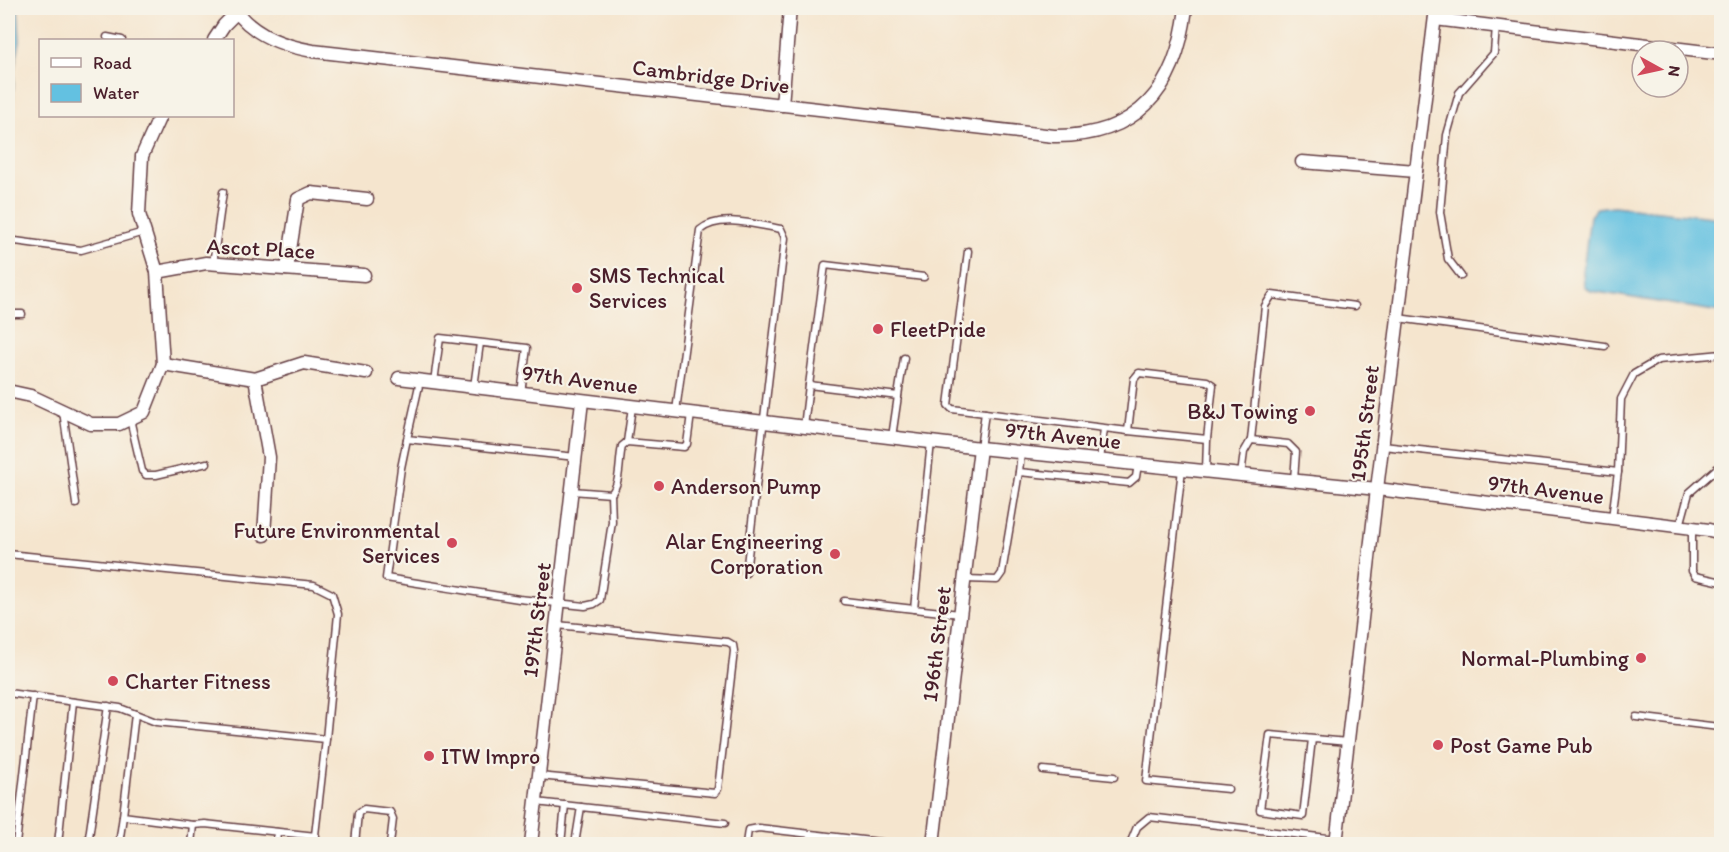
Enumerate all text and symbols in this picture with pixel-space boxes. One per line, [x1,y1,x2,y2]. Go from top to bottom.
legend [39,39,234,117]
north arrow [1630,39,1690,99]
text: Road [93,52,132,74]
street label: Cambridge Drive [631,53,791,100]
text: N [1664,64,1685,78]
text: Water [93,82,139,104]
street label: Ascot Place [206,232,316,265]
place label: SMS Technical Services [589,262,725,314]
marker: SMS Technical Services [570,281,584,295]
place label: FleetPride [890,316,986,343]
marker: FleetPride [871,322,885,336]
street label: 97th Avenue [520,359,640,400]
street label: 195th Street [1344,364,1385,482]
place label: B&J Towing [1187,398,1299,425]
marker: B&J Towing [1303,404,1317,418]
street label: 97th Avenue [1004,416,1122,455]
street label: 97th Avenue [1486,469,1606,510]
place label: Anderson Pump [671,473,821,500]
marker: Anderson Pump [652,479,666,493]
place label: Future Environmental Services [233,517,440,569]
place label: Alar Engineering Corporation [665,528,824,580]
marker: Future Environmental Services [445,536,459,550]
marker: Alar Engineering Corporation [828,547,842,561]
street label: 197th Street [516,561,557,679]
street label: 196th Street [916,585,957,703]
place label: Normal-Plumbing [1461,645,1630,672]
marker: Normal-Plumbing [1634,651,1648,665]
place label: Charter Fitness [125,668,271,695]
marker: Charter Fitness [106,674,120,688]
place label: Post Game Pub [1450,732,1593,759]
marker: Post Game Pub [1431,738,1445,752]
place label: ITW Impro [441,743,540,770]
marker: ITW Impro [422,749,436,763]

